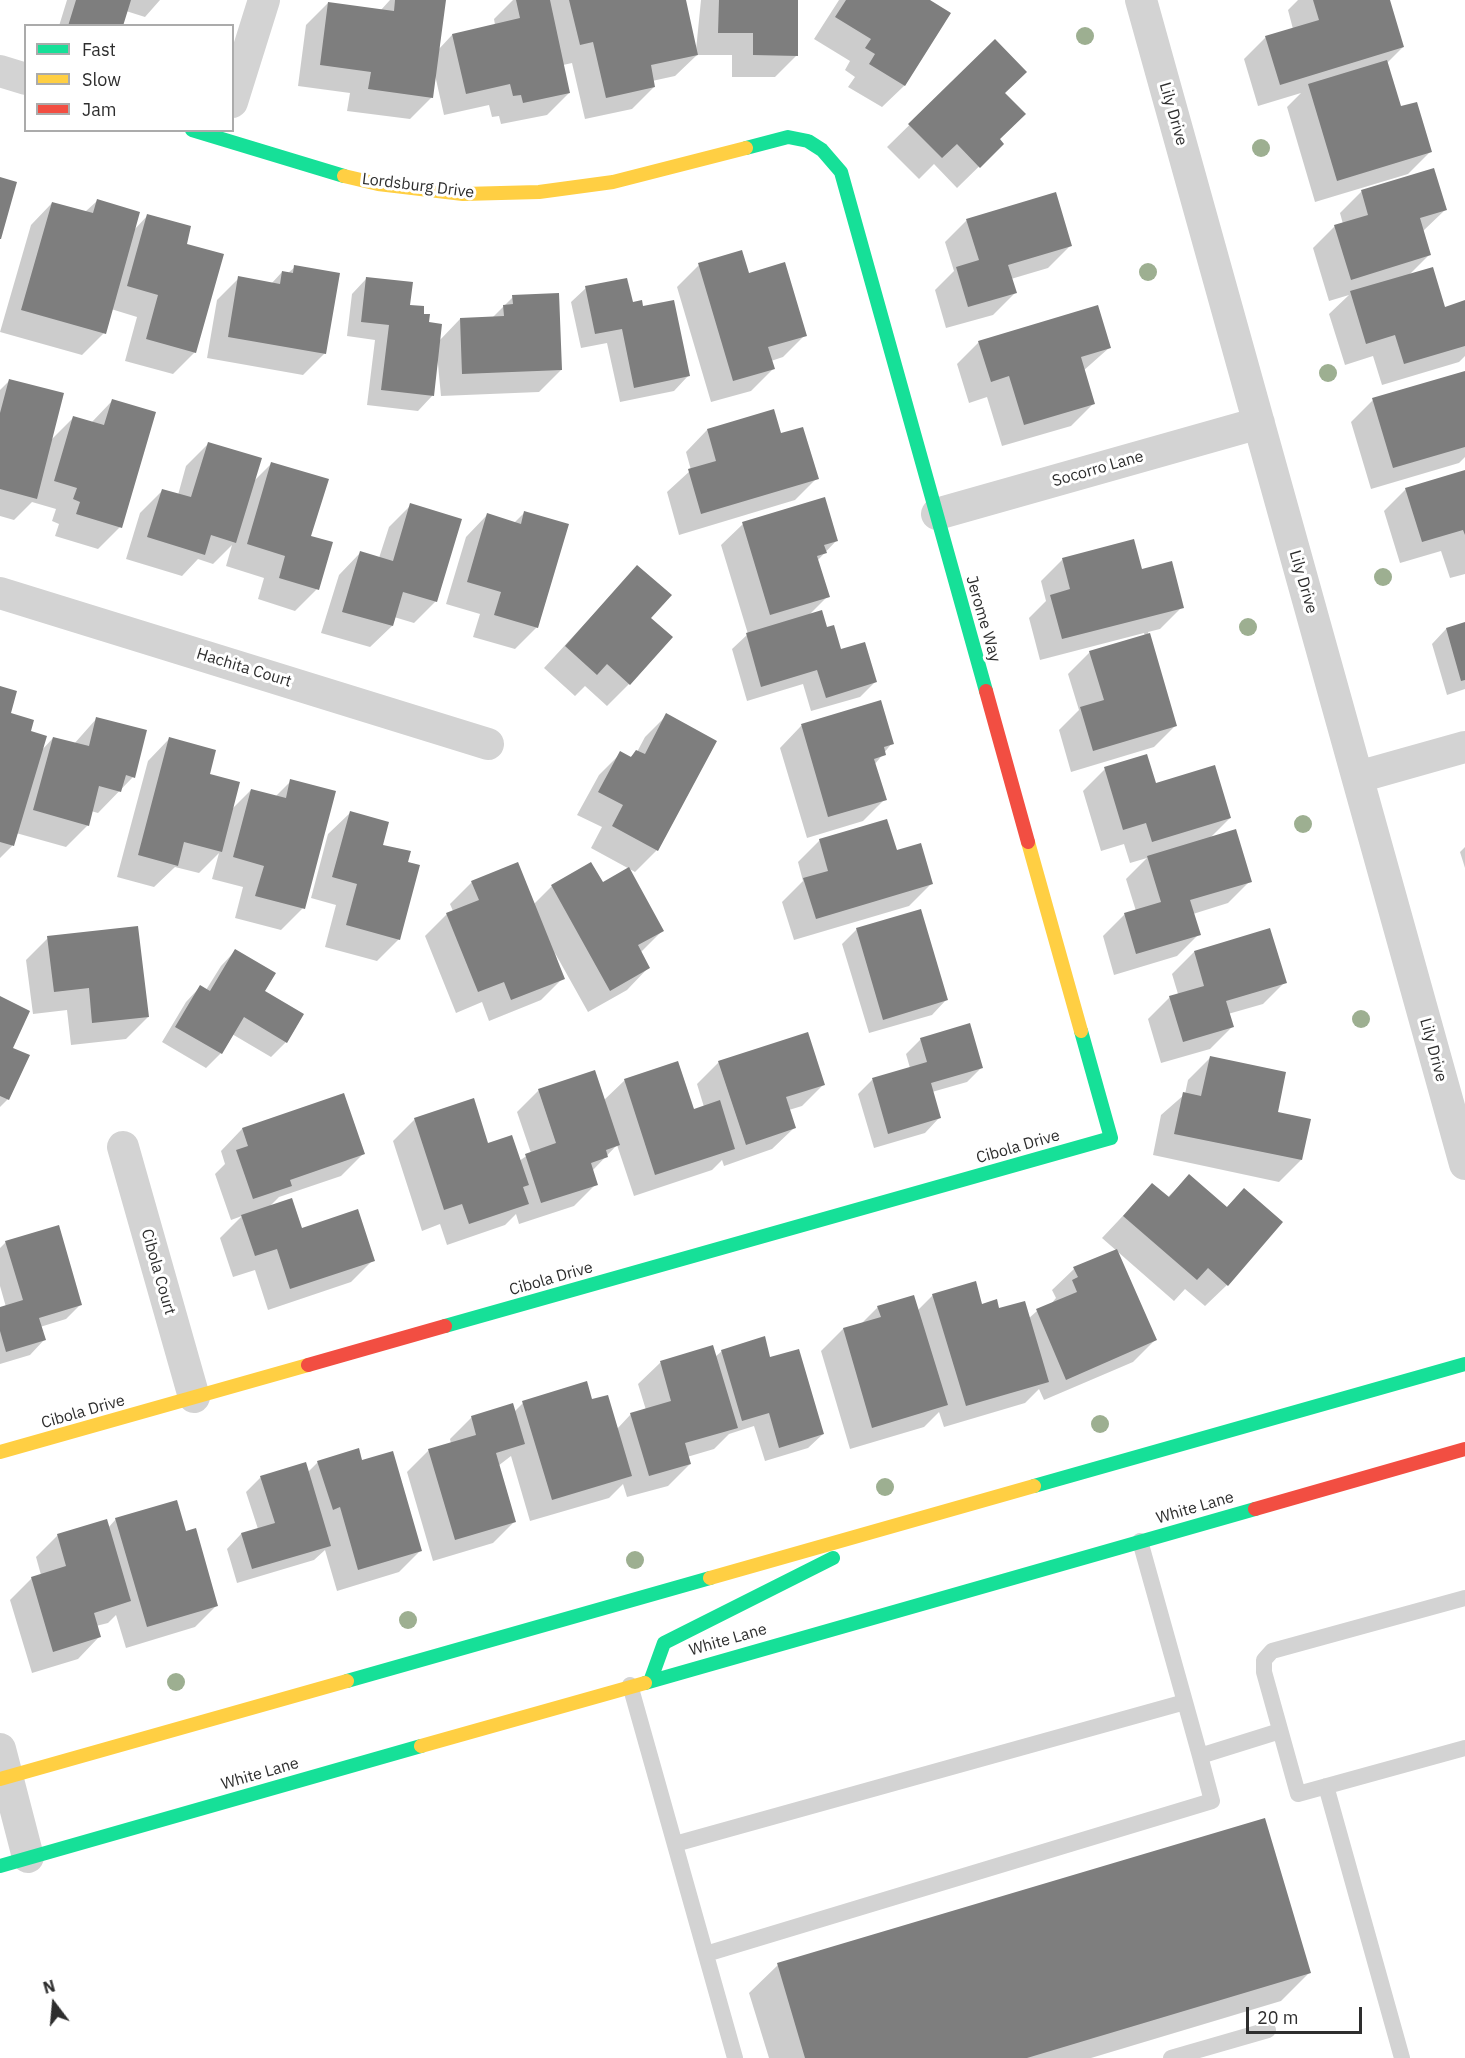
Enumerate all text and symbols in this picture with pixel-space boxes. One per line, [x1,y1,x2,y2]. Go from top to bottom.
legend [24,24,234,132]
text: Fast [82,38,116,61]
text: Slow [82,68,121,91]
street label: Lily Drive [1155,80,1191,148]
text: Jam [82,98,117,121]
street label: Lordsburg Drive [361,170,475,202]
street label: Socorro Lane [1050,447,1146,491]
street label: Lily Drive [1285,548,1321,616]
street label: Jerome Way [962,574,1004,664]
street label: Hachita Court [194,644,294,692]
street label: Lily Drive [1415,1016,1451,1084]
street label: Cibola Drive [974,1126,1062,1168]
street label: Cibola Court [137,1227,179,1317]
street label: Cibola Drive [507,1258,595,1300]
street label: Cibola Drive [39,1391,127,1433]
street label: White Lane [1154,1488,1236,1528]
street label: White Lane [687,1620,769,1660]
street label: White Lane [219,1754,301,1794]
north arrow [24,1974,84,2034]
text: N [41,1975,57,1998]
scale bar [1249,1995,1364,2033]
text: 20 m [1257,2006,1299,2029]

